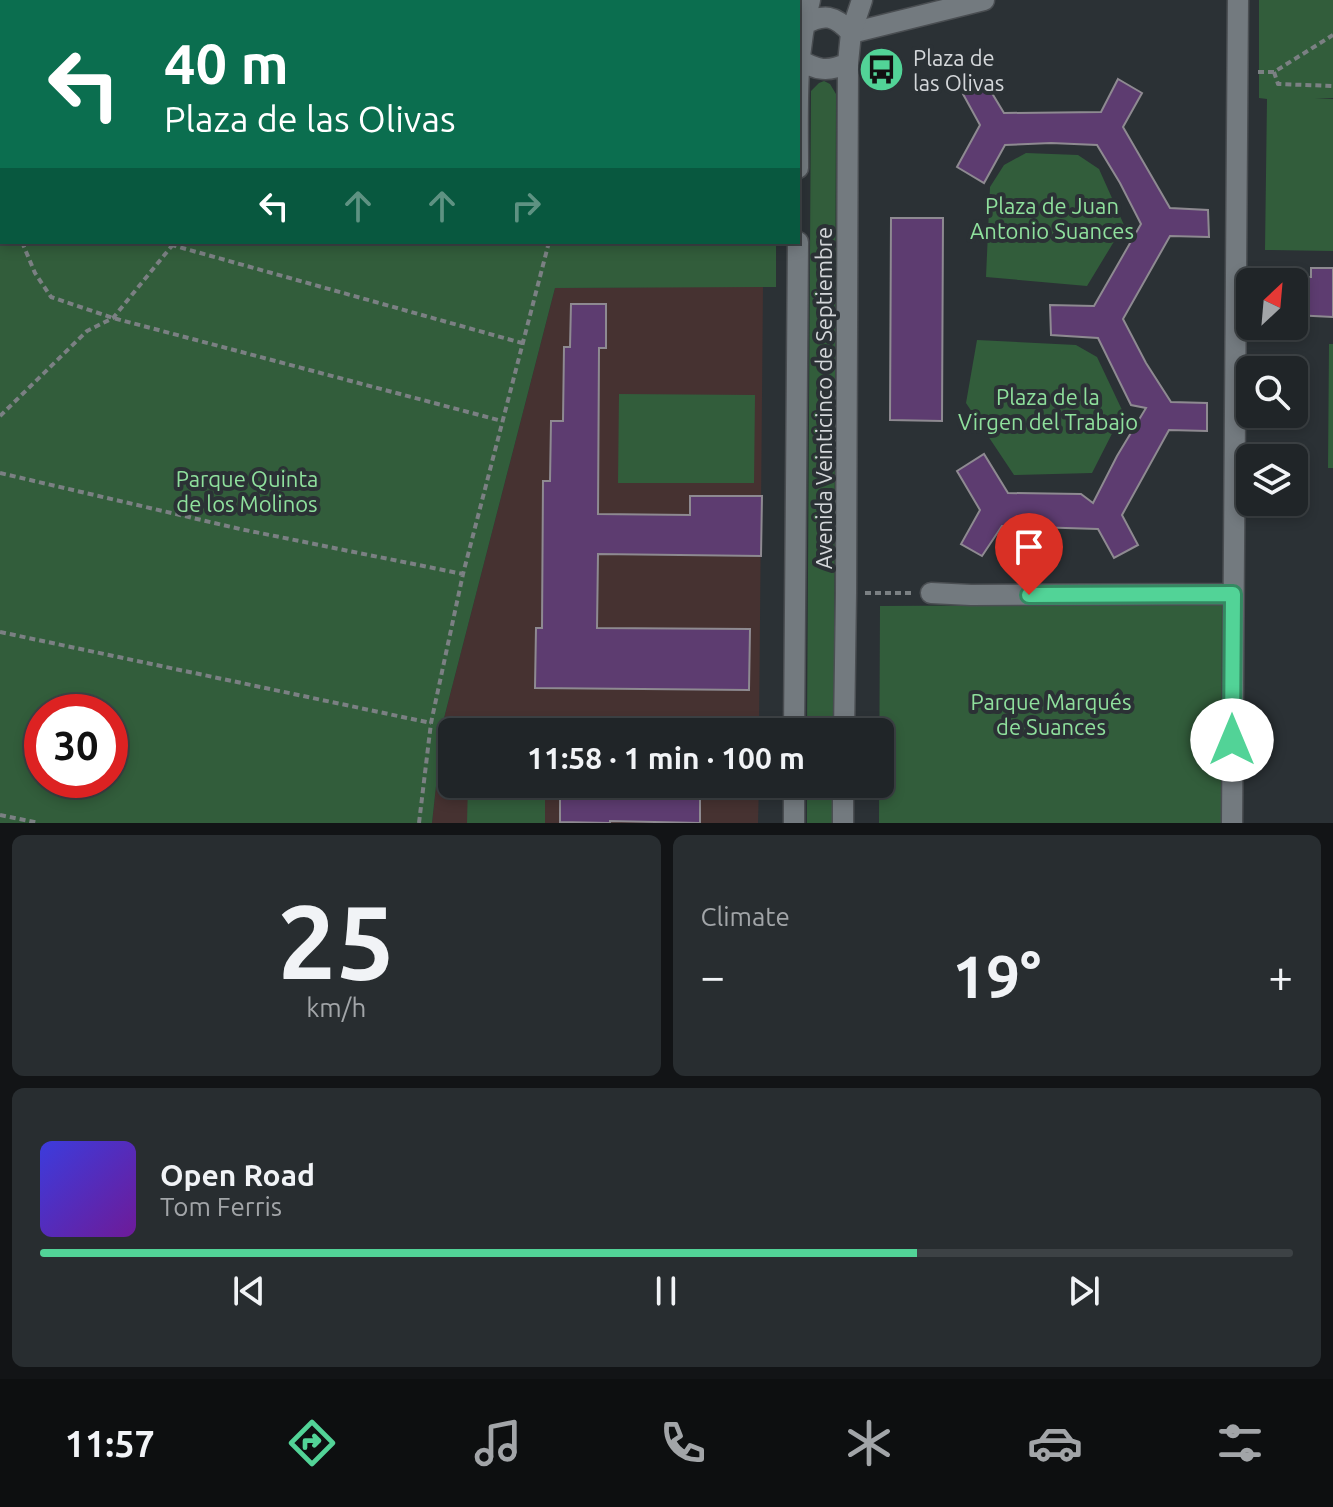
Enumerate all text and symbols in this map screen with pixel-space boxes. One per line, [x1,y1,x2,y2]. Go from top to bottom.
icon: left [32,32,136,136]
text: 40 m [164,32,289,95]
place label: Plaza de las Olivas [913,45,1004,95]
bus stop icon: Plaza de las Olivas [858,46,906,94]
text: Plaza de las Olivas [164,98,456,139]
icon: left [252,184,296,228]
icon: ahead [336,184,380,228]
icon: ahead [420,184,464,228]
icon: right [504,184,548,228]
park label: Plaza de Juan Antonio Suances [970,193,1134,243]
street label: Avenida Veinticinco de Septiembre [811,227,836,569]
north arrow [1236,268,1308,340]
map controls [1236,268,1308,516]
button: search [1236,356,1308,428]
park label: Plaza de la Virgen del Trabajo [958,384,1138,434]
button: layers [1236,444,1308,516]
park label: Parque Quinta de los Molinos [176,466,318,516]
pin [995,513,1063,595]
icon: arrive [1007,525,1051,569]
park label: Parque Marqués de Suances [970,689,1132,739]
speed limit sign: 30 [24,694,128,798]
position arrow [1190,698,1274,782]
text: 11:58 · 1 min · 100 m [527,741,805,775]
text: 25 [278,882,395,999]
text: Climate [701,902,790,931]
text: 19° [952,942,1041,1009]
text: − [701,951,725,1000]
text: + [1268,951,1293,1000]
text: km/h [306,993,366,1022]
text: Open Road [160,1158,315,1192]
text: Tom Ferris [160,1192,282,1221]
icon: previous [227,1269,271,1313]
icon: pause [644,1269,688,1313]
icon: next [1062,1269,1106,1313]
icon: directions [284,1415,340,1471]
icon: music [470,1415,526,1471]
icon: phone [655,1415,711,1471]
icon: climate [841,1415,897,1471]
icon: car [1027,1415,1083,1471]
icon: filters [1212,1415,1268,1471]
text: 11:57 [65,1423,155,1464]

